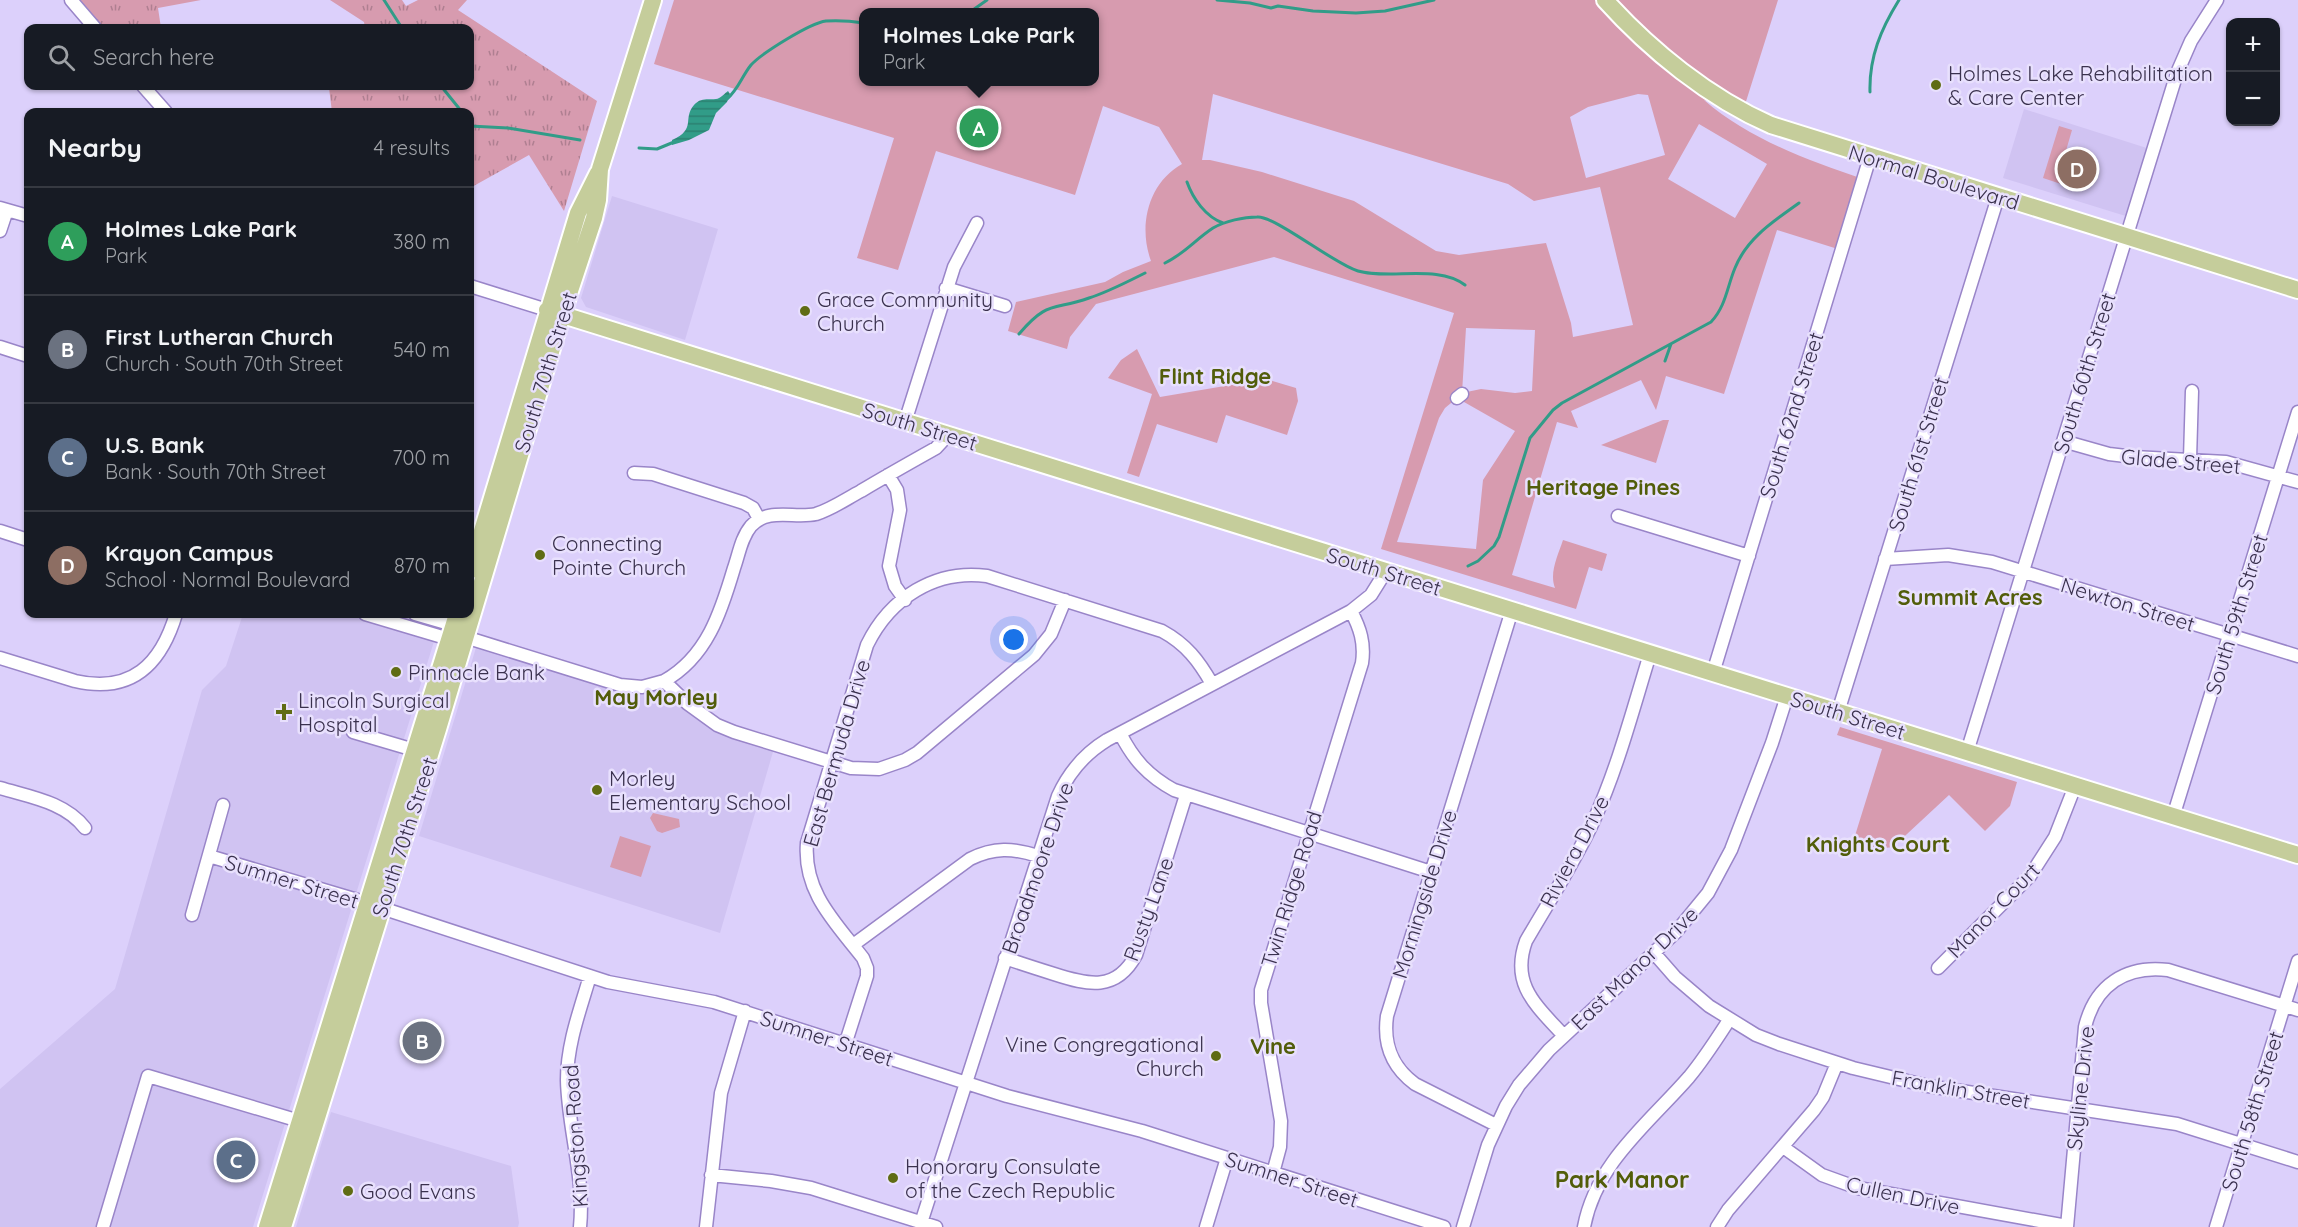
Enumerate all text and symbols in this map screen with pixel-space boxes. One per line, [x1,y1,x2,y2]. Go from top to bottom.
popup [859,8,1099,86]
map controls [2226,18,2280,126]
button: + [2226,18,2280,72]
text: Holmes Lake Park [883,21,1075,49]
search box [24,24,474,90]
icon: search [45,41,78,74]
text: Search here [93,43,214,71]
text: Park [883,49,925,74]
place label: Holmes Lake Rehabilitation & Care Center [1948,60,2213,110]
button: − [2226,72,2280,126]
marker: Holmes Lake Rehabilitation & Care Center [1929,78,1943,92]
pin: A [960,106,998,150]
text: Nearby [48,131,142,164]
text: 4 results [374,135,450,160]
street label: Normal Boulevard [1845,139,2023,215]
pin: D [2058,146,2096,192]
text: Holmes Lake Park [105,215,297,243]
text: A [61,229,74,254]
text: 380 m [393,229,450,254]
text: Park [105,243,147,268]
place label: Grace Community Church [817,286,993,336]
street label: South 70th Street [508,289,582,455]
street label: South 60th Street [2047,289,2121,457]
marker: Grace Community Church [798,304,812,318]
text: First Lutheran Church [105,323,333,351]
street label: South 62nd Street [1753,329,1829,501]
text: B [61,337,74,362]
text: 540 m [393,337,450,362]
text: Church · South 70th Street [105,351,343,376]
district label: Flint Ridge [1159,362,1271,390]
street label: South 61st Street [1882,374,1954,534]
street label: South Street [859,396,981,456]
text: U.S. Bank [105,431,205,459]
street label: Glade Street [2120,443,2242,479]
text: C [61,445,74,470]
text: 700 m [392,445,450,470]
text: Bank · South 70th Street [105,459,326,484]
district label: Heritage Pines [1526,473,1680,501]
place label: Connecting Pointe Church [552,530,686,580]
street label: South 59th Street [2199,531,2273,697]
text: Krayon Campus [105,539,273,567]
street label: South Street [1323,541,1445,601]
marker: Connecting Pointe Church [533,548,547,562]
text: D [60,553,75,578]
text: 870 m [394,553,450,578]
text: School · Normal Boulevard [105,567,350,592]
street label: Newton Street [2058,571,2198,637]
district label: Summit Acres [1897,583,2043,611]
your location [999,625,1028,654]
street label: East Bermuda Drive [797,656,875,850]
place label: Pinnacle Bank [408,659,545,685]
marker: Pinnacle Bank [389,665,403,679]
district label: May Morley [594,683,718,711]
street label: South Street [1787,685,1909,745]
place label: Lincoln Surgical Hospital [298,687,450,737]
marker: Lincoln Surgical Hospital [275,703,293,721]
street label: South 70th Street [366,754,442,920]
place label: Morley Elementary School [609,765,791,815]
street label: Broadmoore Drive [995,779,1079,957]
marker: Morley Elementary School [590,783,604,797]
street label: Riviera Drive [1534,791,1614,911]
street label: Morningside Drive [1386,807,1462,981]
street label: Twin Ridge Road [1255,808,1327,970]
district label: Knights Court [1806,830,1950,858]
street label: Sumner Street [222,848,362,914]
street label: Rusty Lane [1117,854,1179,964]
street label: Manor Court [1941,857,2045,963]
street label: East Manor Drive [1565,901,1703,1035]
street label: Sumner Street [757,1004,897,1072]
pin: B [402,1018,442,1064]
street label: Skyline Drive [2061,1025,2099,1151]
street label: South 58th Street [2215,1028,2289,1194]
place label: Vine Congregational Church [1005,1031,1204,1081]
district label: Vine [1250,1032,1296,1060]
marker: Vine Congregational Church [1209,1049,1223,1063]
street label: Kingston Road [557,1064,593,1208]
street label: Franklin Street [1890,1064,2032,1114]
pin: C [216,1138,256,1182]
street label: Sumner Street [1222,1145,1362,1213]
place label: Honorary Consulate of the Czech Republic [905,1153,1115,1203]
district label: Park Manor [1555,1164,1689,1194]
street label: Cullen Drive [1844,1170,1962,1220]
marker: Honorary Consulate of the Czech Republic [886,1171,900,1185]
place label: Good Evans [360,1178,476,1204]
marker: Good Evans [341,1184,355,1198]

